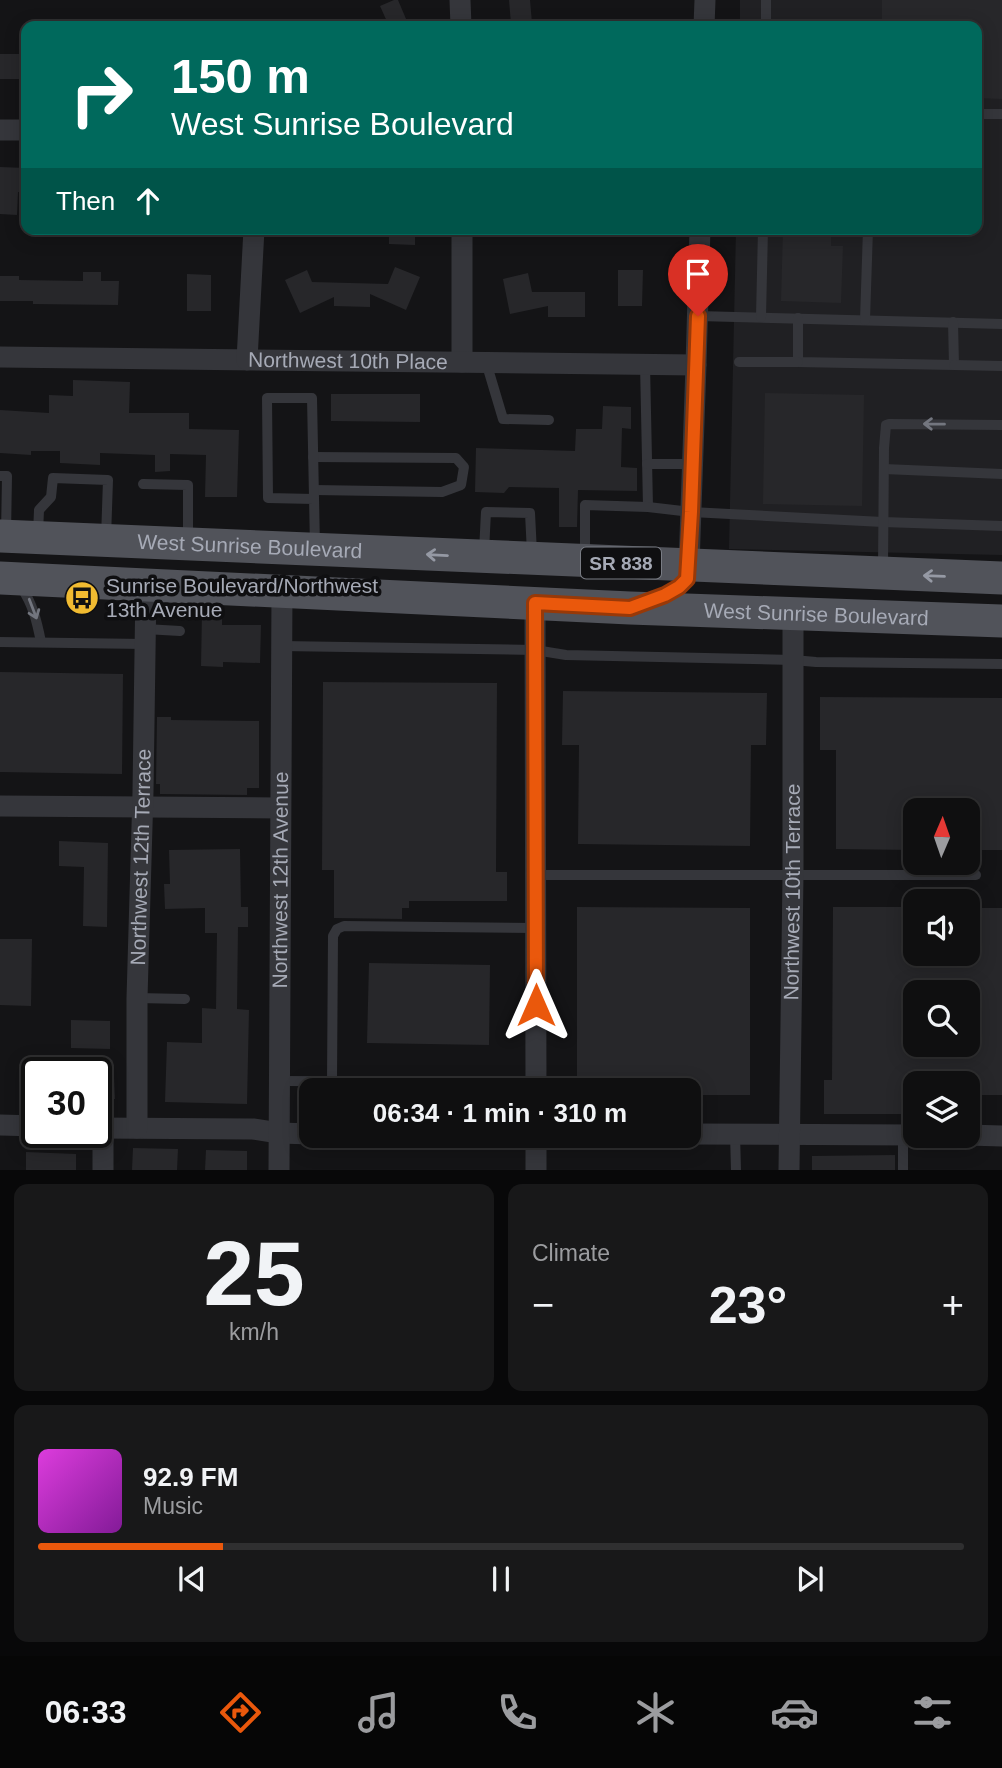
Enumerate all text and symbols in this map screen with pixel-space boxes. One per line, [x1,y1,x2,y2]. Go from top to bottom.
icon: right [56,49,147,140]
text: 150 m [171,49,310,103]
text: West Sunrise Boulevard [171,106,514,142]
icon: ahead [129,182,167,220]
text: Then [56,186,115,216]
pin [668,244,728,316]
icon: arrive [679,255,717,293]
street label: Northwest 10th Place [248,348,448,373]
one-way arrow [923,417,946,431]
street label: West Sunrise Boulevard [137,530,363,562]
one-way arrow [426,548,449,561]
road number: SR 838 [581,548,661,578]
one-way arrow [923,569,946,582]
place label: Sunrise Boulevard/Northwest 13th Avenue [106,574,378,621]
bus stop icon: Sunrise Boulevard/Northwest 13th Avenue [63,579,101,617]
one-way arrow [27,597,40,619]
street label: West Sunrise Boulevard [703,599,929,629]
street label: Northwest 12th Terrace [126,748,155,966]
street label: Northwest 12th Avenue [268,771,292,989]
street label: Northwest 10th Terrace [779,784,804,1001]
north arrow [903,798,980,875]
map controls [903,798,980,1148]
button: sound [903,889,980,966]
position arrow [499,968,573,1042]
button: search [903,980,980,1057]
speed limit sign: 30 [21,1057,112,1148]
button: layers [903,1071,980,1148]
text: 06:34 · 1 min · 310 m [373,1098,627,1128]
text: 25 [203,1223,305,1324]
text: Climate [532,1240,610,1266]
text: 23° [709,1276,787,1334]
text: − [532,1284,554,1326]
text: + [942,1284,964,1326]
text: km/h [229,1319,279,1345]
text: 92.9 FM [143,1462,238,1492]
text: Music [143,1493,203,1519]
icon: previous [173,1560,211,1598]
icon: pause [482,1560,520,1598]
icon: next [791,1560,829,1598]
icon: directions [216,1688,265,1737]
icon: music [354,1688,403,1737]
icon: phone [493,1688,542,1737]
icon: climate [631,1688,680,1737]
icon: car [770,1688,819,1737]
icon: filters [908,1688,957,1737]
text: 06:33 [45,1694,127,1730]

